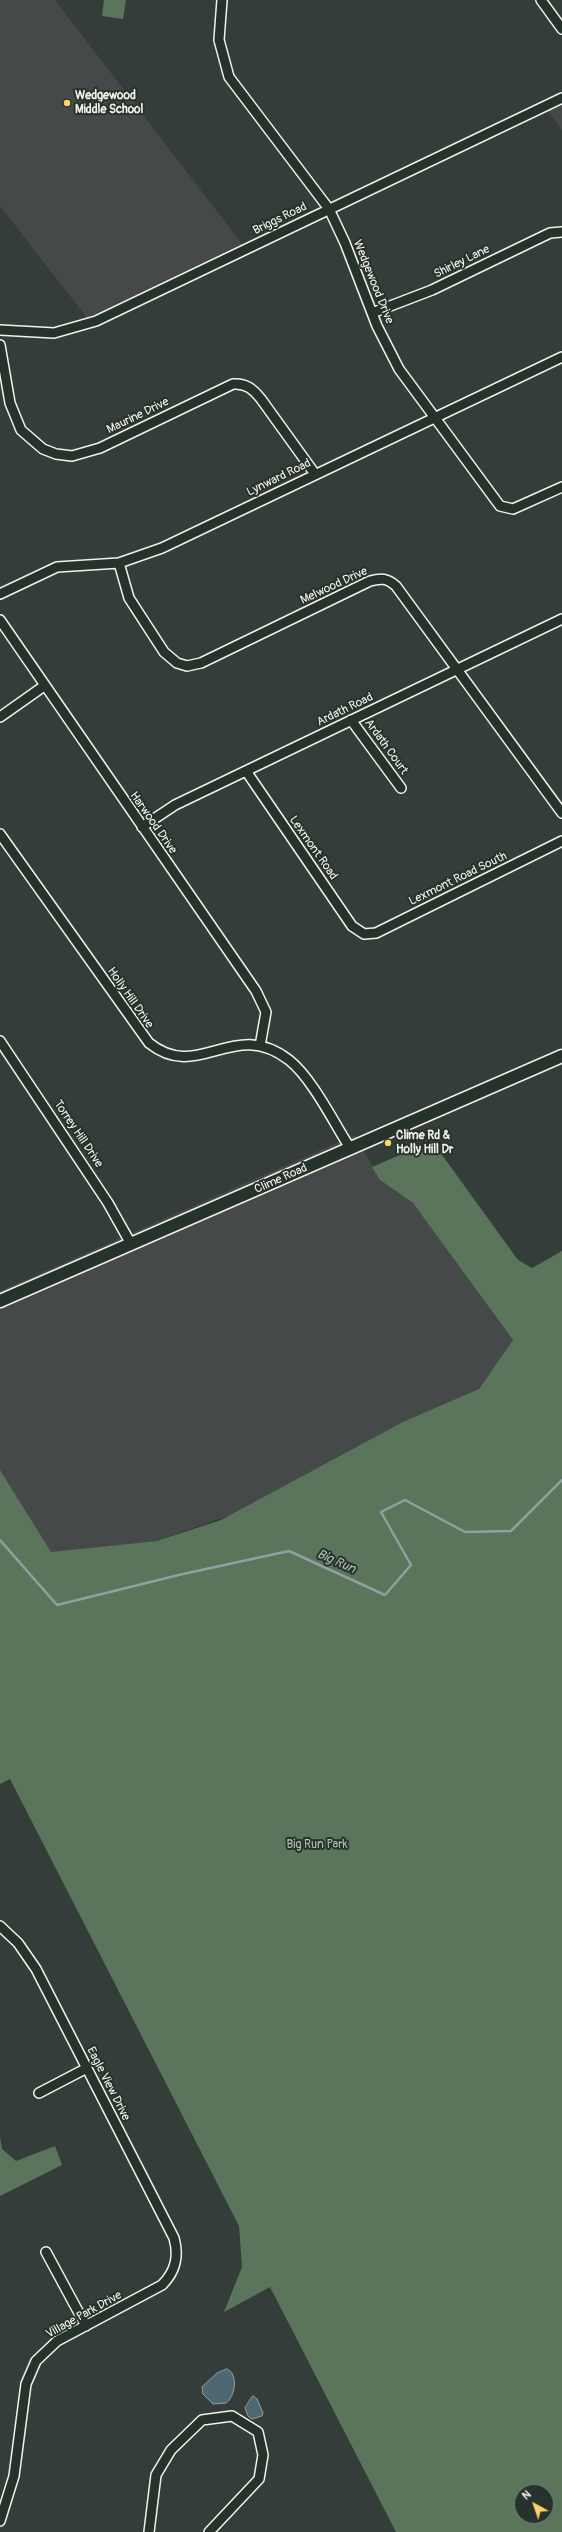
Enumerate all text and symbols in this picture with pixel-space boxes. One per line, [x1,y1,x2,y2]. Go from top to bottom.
place label: Wedgewood Middle School [75,89,143,117]
marker: Wedgewood Middle School [62,98,72,108]
street label: Briggs Road [251,200,309,238]
street label: Wedgewood Drive [350,238,396,326]
street label: Shirley Lane [432,242,492,282]
street label: Maurine Drive [105,395,171,437]
street label: Lynward Road [245,456,313,500]
street label: Melwood Drive [298,564,370,608]
street label: Ardath Road [314,690,376,730]
street label: Ardath Court [361,716,411,778]
street label: Harwood Drive [126,789,180,857]
street label: Lexmont Road [286,813,340,883]
street label: Lexmont Road South [407,849,509,909]
street label: Holly Hill Drive [104,965,156,1031]
street label: Torrey Hill Drive [50,1098,106,1170]
place label: Clime Rd & Holly Hill Dr [396,1129,453,1157]
marker: Clime Rd & Holly Hill Dr [383,1138,393,1148]
street label: Clime Road [252,1161,310,1197]
water label: Big Run [314,1547,358,1577]
park label: Big Run Park [287,1838,347,1852]
street label: Eagle View Drive [83,2045,133,2123]
street label: Village Park Drive [44,2288,124,2342]
north arrow [514,2484,554,2524]
text: N [520,2488,534,2503]

